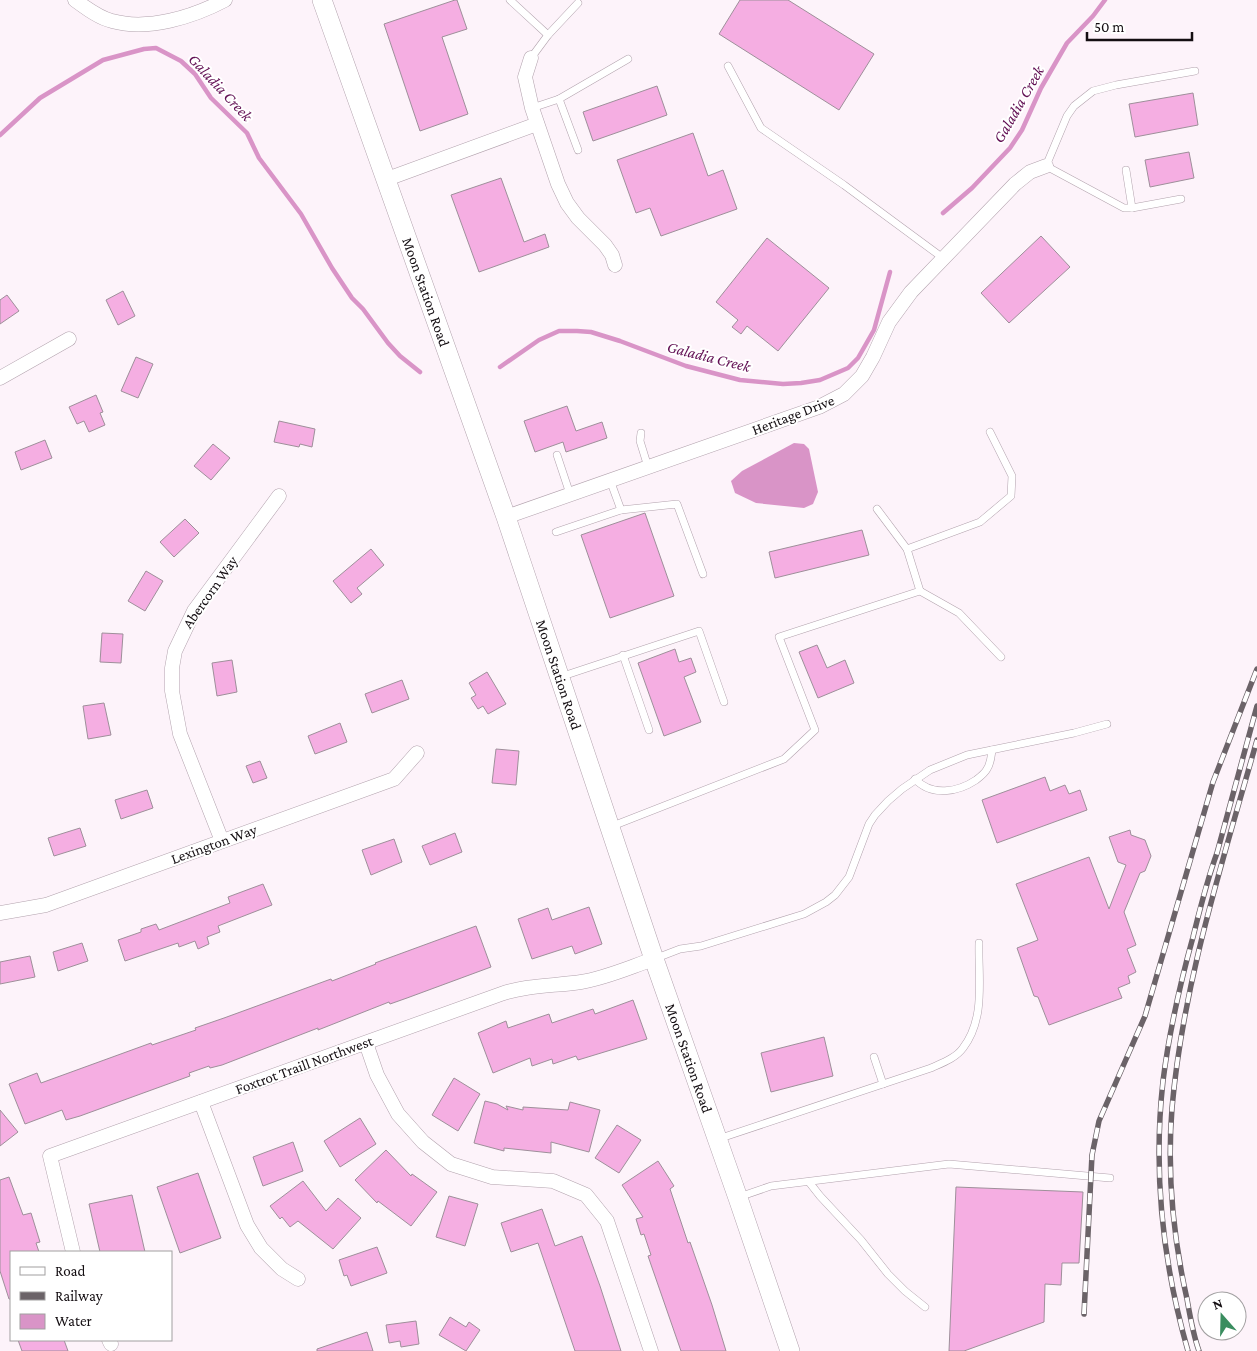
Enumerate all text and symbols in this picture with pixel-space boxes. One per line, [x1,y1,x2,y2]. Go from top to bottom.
scale bar [1087,10,1192,42]
text: 50 m [1094,19,1124,35]
water label: Galadia Creek [185,50,257,125]
water label: Galadia Creek [990,62,1048,145]
street label: Moon Station Road [399,235,453,349]
water label: Galadia Creek [665,338,753,375]
street label: Heritage Drive [750,392,837,439]
street label: Abercorn Way [179,553,242,632]
street label: Moon Station Road [533,618,585,732]
street label: Lexington Way [169,821,260,868]
street label: Moon Station Road [662,1001,715,1115]
street label: Foxtrot Traill Northwest [233,1032,376,1097]
legend [10,1251,172,1341]
text: Road [55,1263,86,1279]
text: Railway [55,1288,103,1305]
north arrow [1197,1291,1247,1341]
text: N [1210,1294,1225,1313]
text: Water [55,1313,92,1329]

